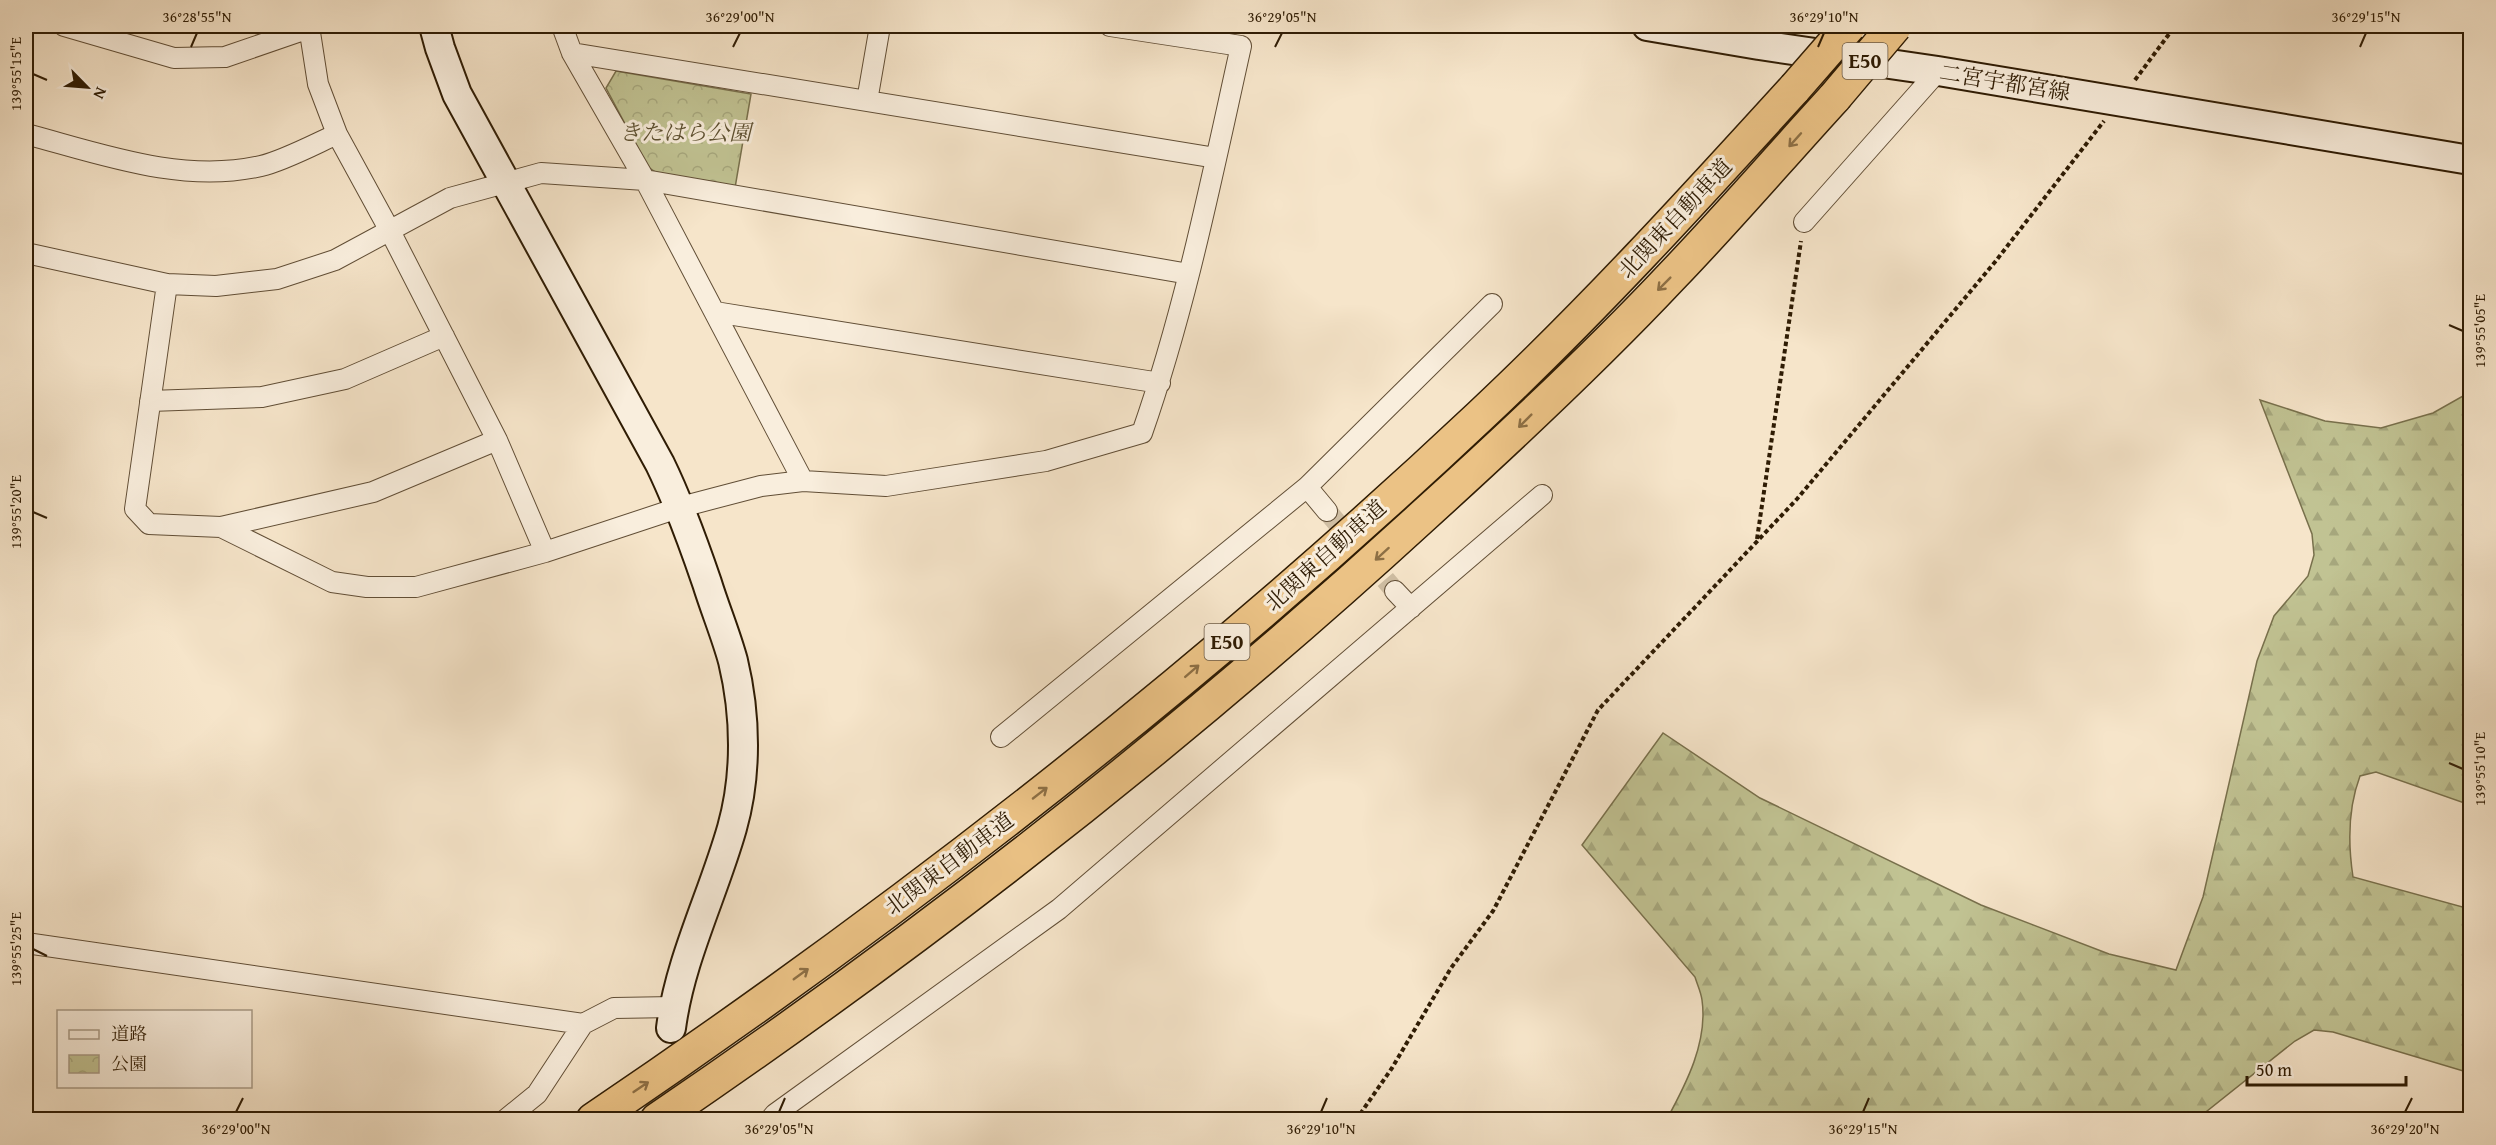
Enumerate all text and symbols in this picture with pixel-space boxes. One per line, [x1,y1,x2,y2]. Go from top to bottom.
text: 36°28'55"N [163,6,232,27]
text: 36°29'00"N [706,6,775,27]
text: 36°29'05"N [1248,6,1317,27]
text: 36°29'10"N [1790,6,1859,27]
text: 36°29'15"N [2332,6,2401,27]
text: 139°55'15"E [5,37,26,111]
road number: E50 [1842,43,1888,79]
street label: 二宮宇都宮線 [1937,56,2073,108]
north arrow [57,57,117,117]
text: N [87,83,114,104]
park label: きたはら公園 [619,116,754,148]
one-way arrow [1788,132,1802,147]
street label: 北関東自動車道 [1611,151,1739,285]
one-way arrow [1657,277,1672,292]
text: 139°55'05"E [2469,294,2490,368]
one-way arrow [1518,414,1533,429]
text: 139°55'20"E [5,475,26,549]
street label: 北関東自動車道 [1257,492,1393,618]
one-way arrow [1375,547,1390,561]
road number: E50 [1204,624,1250,660]
one-way arrow [1184,665,1200,678]
text: 139°55'10"E [2469,732,2490,806]
one-way arrow [1032,787,1048,800]
street label: 北関東自動車道 [878,804,1020,922]
text: 139°55'25"E [5,912,26,986]
one-way arrow [792,968,808,980]
legend [57,1010,252,1088]
text: 道路 [111,1020,147,1047]
scale bar [2247,1049,2406,1087]
text: 公園 [111,1050,147,1077]
text: 50 m [2256,1056,2292,1083]
one-way arrow [633,1081,649,1093]
text: 36°29'00"N [202,1118,271,1139]
text: 36°29'05"N [745,1118,814,1139]
text: 36°29'10"N [1287,1118,1356,1139]
text: 36°29'15"N [1829,1118,1898,1139]
text: 36°29'20"N [2371,1118,2440,1139]

